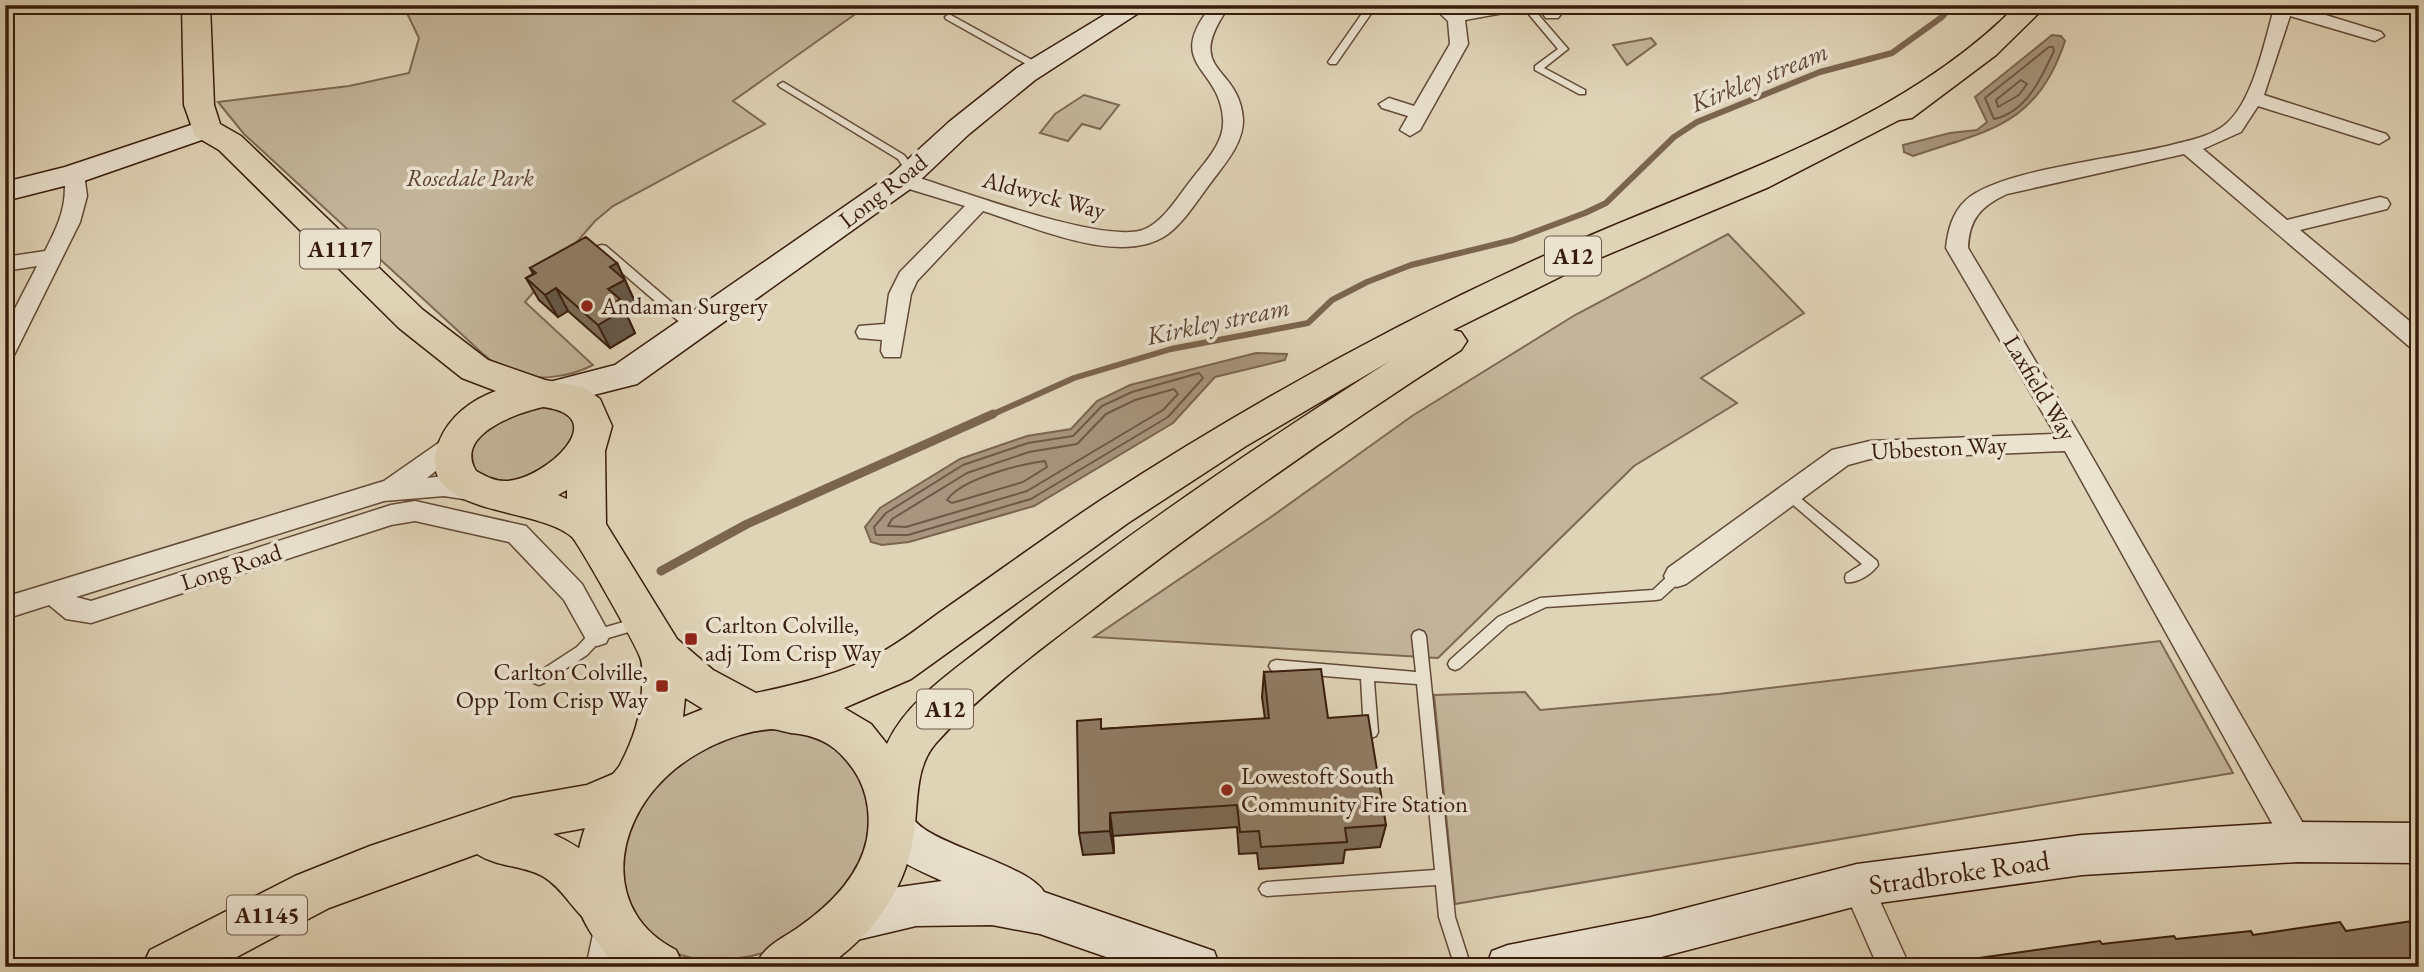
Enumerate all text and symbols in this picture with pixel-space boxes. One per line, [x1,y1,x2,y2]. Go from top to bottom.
water label: Kirkley stream [1684,34,1833,120]
street label: Long Road [832,146,934,235]
park label: Rosedale Park [406,162,534,193]
street label: Aldwyck Way [978,163,1110,226]
road number: A1117 [300,230,380,268]
road number: A12 [1545,236,1601,276]
water label: Kirkley stream [1142,289,1293,353]
place label: Andaman Surgery [600,290,768,321]
marker: Andaman Surgery [579,298,595,314]
street label: Laxfield Way [1997,329,2084,447]
street label: Ubbeston Way [1870,428,2008,467]
street label: Long Road [177,535,286,597]
place label: Carlton Colville, adj Tom Crisp Way [705,609,882,668]
marker: Carlton Colville, adj Tom Crisp Way [683,631,699,647]
place label: Carlton Colville, Opp Tom Crisp Way [456,656,648,715]
marker: Carlton Colville, Opp Tom Crisp Way [654,678,670,694]
road number: A12 [917,690,973,729]
place label: Lowestoft South Community Fire Station [1241,760,1468,819]
marker: Lowestoft South Community Fire Station [1219,782,1235,798]
street label: Stradbroke Road [1866,841,2052,902]
road number: A1145 [227,896,307,934]

